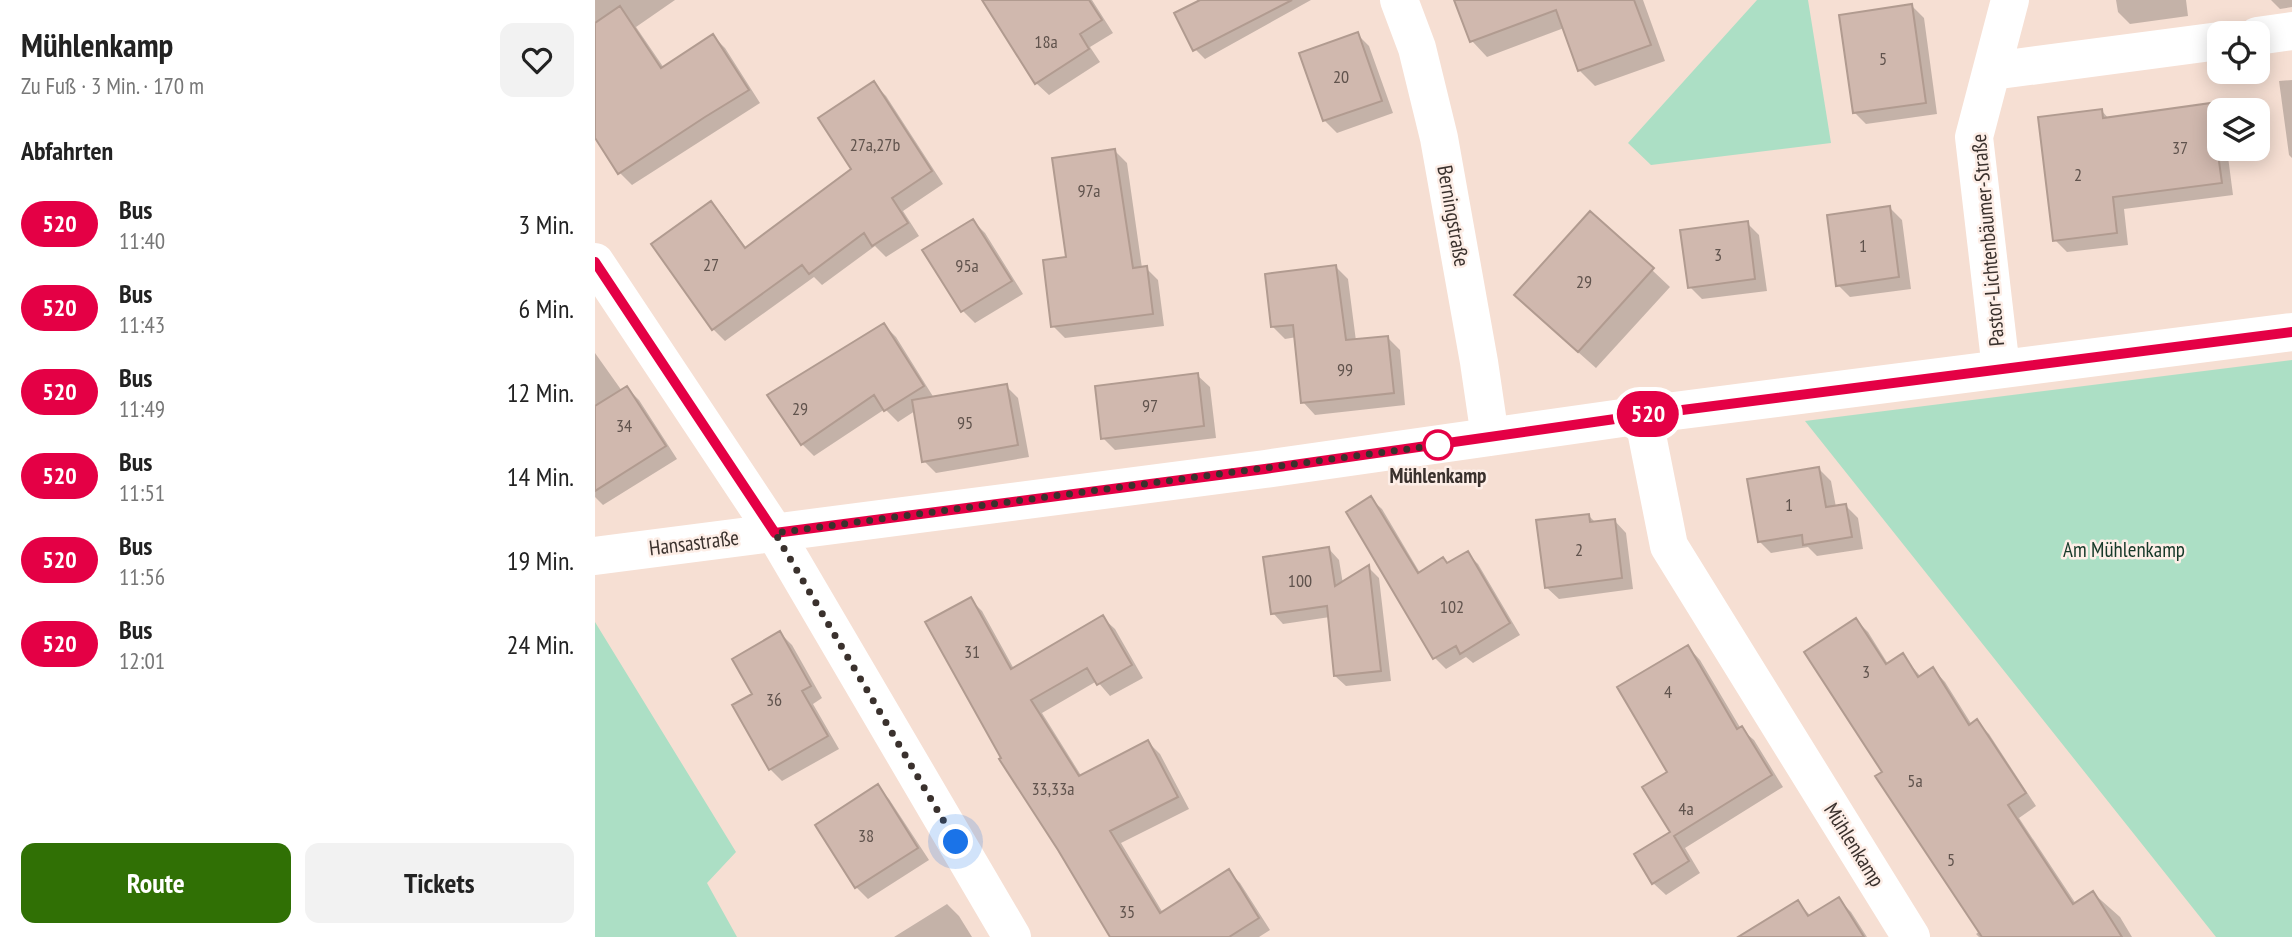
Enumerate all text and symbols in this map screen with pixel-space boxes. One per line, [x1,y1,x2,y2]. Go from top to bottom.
map controls [2207,21,2270,161]
button: locate [2207,21,2270,84]
text: Mühlenkamp [21,23,173,66]
button: heart [500,23,574,97]
house number: 18a [1034,30,1058,53]
house number: 5 [1879,47,1887,70]
house number: 20 [1333,65,1349,88]
text: Zu Fuß · 3 Min. · 170 m [21,71,204,100]
button: layers [2207,98,2270,161]
house number: 27a,27b [850,133,900,156]
street label: Pastor-Lichtenbäumer-Straße [1965,133,2010,347]
text: Abfahrten [21,134,113,167]
house number: 37 [2172,136,2188,159]
street label: Berningstraße [1431,163,1476,269]
house number: 2 [2074,163,2082,186]
house number: 97a [1077,179,1101,202]
text: Bus [119,193,152,226]
text: 520 [42,208,77,239]
text: 3 Min. [519,208,574,241]
text: 11:40 [119,226,165,255]
house number: 1 [1859,234,1867,257]
house number: 3 [1714,243,1722,266]
house number: 27 [703,253,719,276]
house number: 95a [955,254,979,277]
house number: 29 [1576,270,1592,293]
text: Bus [119,277,152,310]
text: 520 [42,292,77,323]
text: 6 Min. [519,292,574,325]
text: 11:43 [119,310,165,339]
house number: 99 [1337,358,1353,381]
text: Bus [119,361,152,394]
text: 520 [42,376,77,407]
text: 12 Min. [507,376,574,409]
line badge: 520 [1608,391,1688,437]
text: 11:49 [119,394,165,423]
house number: 97 [1142,394,1158,417]
house number: 29 [792,397,808,420]
text: 520 [1631,398,1665,429]
house number: 95 [957,411,973,434]
house number: 34 [616,414,632,437]
marker: Mühlenkamp [1423,430,1453,460]
text: Bus [119,445,152,478]
text: 520 [42,460,77,491]
text: 14 Min. [507,460,574,493]
place label: Mühlenkamp [1390,462,1486,489]
text: 11:51 [119,478,165,507]
house number: 1 [1785,493,1793,516]
street label: Hansastraße [647,524,740,561]
text: Bus [119,529,152,562]
park label: Am Mühlenkamp [2063,536,2185,563]
house number: 2 [1575,538,1583,561]
text: 520 [42,544,77,575]
text: 19 Min. [507,544,574,577]
text: 11:56 [119,562,165,591]
house number: 100 [1288,569,1312,592]
house number: 102 [1440,595,1464,618]
text: Bus [119,613,152,646]
text: 520 [42,628,77,659]
text: 24 Min. [507,628,574,661]
house number: 31 [964,640,980,663]
text: 12:01 [119,646,165,675]
house number: 3 [1862,660,1870,683]
house number: 4 [1664,680,1672,703]
house number: 36 [766,688,782,711]
house number: 5a [1907,769,1923,792]
house number: 33,33a [1032,777,1074,800]
house number: 4a [1678,797,1694,820]
street label: Mühlenkamp [1818,798,1891,892]
house number: 38 [858,824,874,847]
your location [938,824,973,859]
button: Route [21,843,291,923]
button: Tickets [305,843,574,923]
house number: 5 [1947,848,1955,871]
house number: 35 [1119,900,1135,923]

